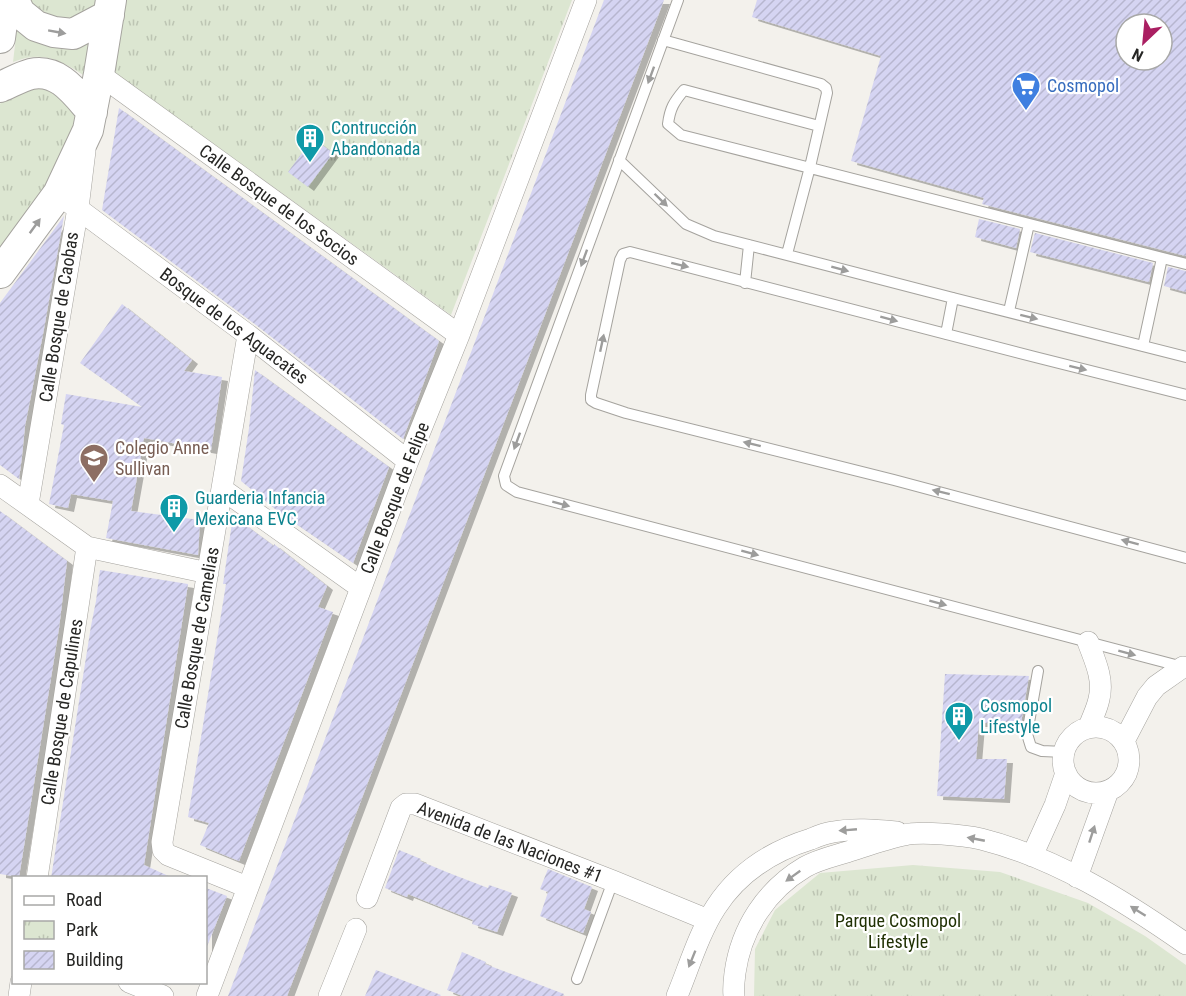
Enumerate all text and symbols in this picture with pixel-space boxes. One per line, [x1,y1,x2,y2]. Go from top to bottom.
north arrow [1114,12,1174,72]
one-way arrow [48,27,67,36]
text: N [1129,44,1146,66]
one-way arrow [645,66,655,84]
supermarket icon: Cosmopol [1010,70,1042,112]
place label: Cosmopol [1047,75,1119,96]
place label: Contrucción Abandonada [331,117,420,159]
building icon: Contrucción Abandonada [294,122,326,164]
street label: Calle Bosque de los Socios [195,140,363,270]
one-way arrow [654,193,668,207]
one-way arrow [28,219,40,234]
street label: Calle Bosque de Caobas [35,230,82,404]
one-way arrow [578,249,588,267]
one-way arrow [671,261,689,271]
street label: Bosque de los Aguacates [156,263,312,388]
one-way arrow [831,264,849,274]
one-way arrow [1020,312,1038,322]
one-way arrow [880,315,898,325]
one-way arrow [598,333,607,352]
one-way arrow [1069,364,1087,374]
street label: Calle Bosque de Felipe [356,419,433,577]
one-way arrow [512,432,521,450]
place label: Colegio Anne Sullivan [115,437,209,479]
one-way arrow [743,439,761,449]
school or university icon: Colegio Anne Sullivan [78,442,110,484]
place label: Guarderia Infancia Mexicana EVC [195,487,325,529]
one-way arrow [932,487,950,497]
building icon: Guarderia Infancia Mexicana EVC [158,492,190,534]
one-way arrow [552,500,570,509]
one-way arrow [1120,537,1138,546]
street label: Calle Bosque de Camelias [170,545,223,731]
one-way arrow [740,549,759,559]
one-way arrow [929,599,947,608]
street label: Calle Bosque de Capulines [36,617,87,807]
one-way arrow [1118,648,1136,658]
place label: Cosmopol Lifestyle [980,695,1052,737]
building icon: Cosmopol Lifestyle [943,700,975,742]
street label: Avenida de las Naciones #1 [415,797,606,887]
one-way arrow [1088,825,1097,843]
one-way arrow [839,826,858,835]
one-way arrow [966,834,985,843]
one-way arrow [786,869,801,881]
legend [12,876,207,984]
text: Road [66,889,102,910]
one-way arrow [1130,905,1146,917]
park label: Parque Cosmopol Lifestyle [835,910,961,952]
text: Park [66,919,98,940]
text: Building [66,949,123,970]
one-way arrow [687,951,697,969]

